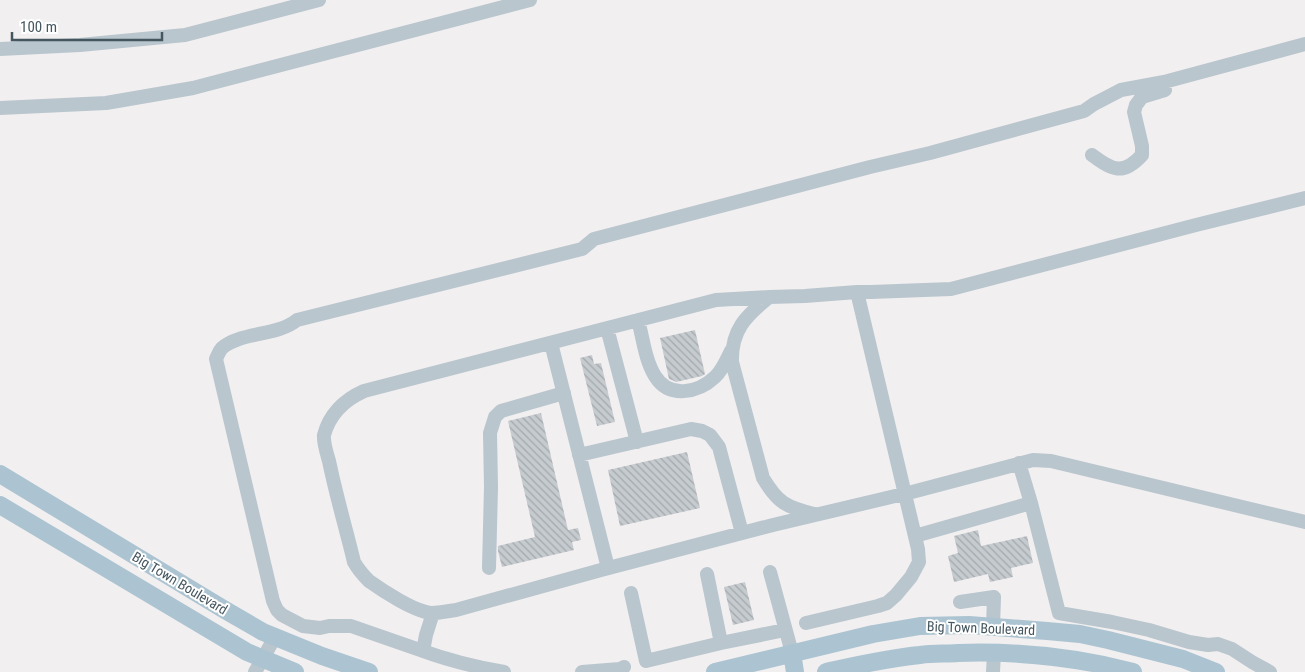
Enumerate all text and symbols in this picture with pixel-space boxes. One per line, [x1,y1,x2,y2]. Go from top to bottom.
scale bar [12,10,162,42]
text: 100 m [20,18,57,36]
street label: Big Town Boulevard [129,548,231,618]
street label: Big Town Boulevard [927,618,1035,638]

